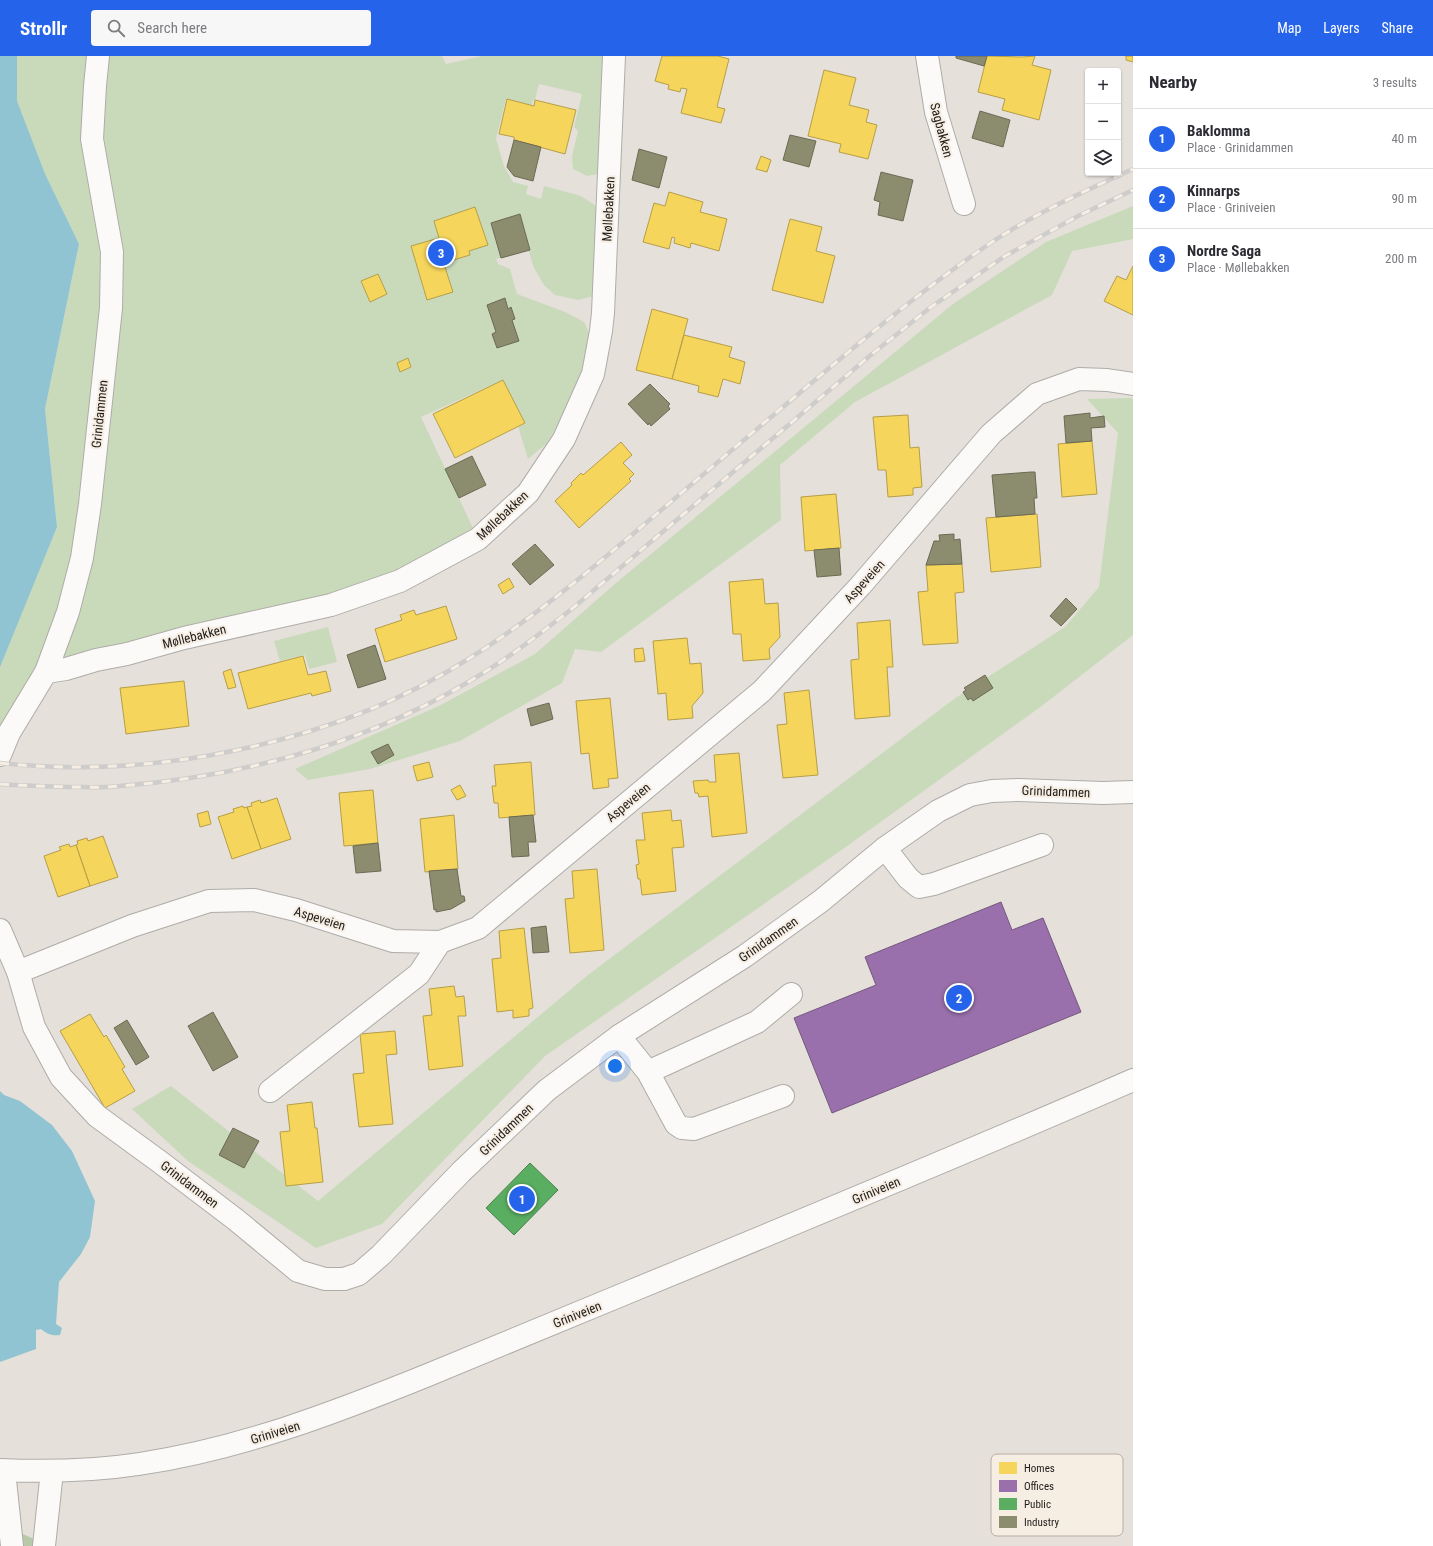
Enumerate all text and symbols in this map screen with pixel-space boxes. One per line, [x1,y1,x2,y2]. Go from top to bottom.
search box [91,10,371,46]
text: Strollr [20,17,67,40]
icon: search [105,17,127,39]
text: Search here [137,19,207,37]
text: Map [1277,20,1301,36]
text: Layers [1323,20,1360,36]
text: Share [1382,20,1413,36]
map controls [1085,68,1121,176]
button: + [1085,68,1121,104]
text: Nearby [1149,72,1197,92]
text: 3 results [1373,75,1417,90]
street label: Sagbakken [927,101,956,159]
button: − [1085,104,1121,140]
text: Baklomma [1187,122,1250,140]
text: 1 [1159,131,1165,146]
text: 40 m [1391,131,1417,146]
button: layers [1085,140,1121,176]
text: Place · Grinidammen [1187,140,1293,155]
street label: Møllebakken [599,176,618,242]
text: Kinnarps [1187,182,1240,200]
text: 2 [1159,191,1165,206]
text: 90 m [1391,191,1417,206]
text: Place · Griniveien [1187,200,1276,215]
pin: 3 [428,238,454,268]
text: Nordre Saga [1187,242,1261,260]
text: 3 [1159,251,1165,266]
text: 200 m [1385,251,1417,266]
text: Place · Møllebakken [1187,260,1290,275]
street label: Grinidammen [88,379,111,449]
street label: Møllebakken [473,488,531,543]
street label: Aspeveien [841,557,888,606]
street label: Møllebakken [161,621,227,652]
street label: Aspeveien [603,780,653,825]
street label: Grinidammen [1021,783,1091,800]
street label: Aspeveien [292,904,347,933]
street label: Grinidammen [736,914,801,965]
pin: 2 [946,983,972,1013]
your location [605,1056,625,1076]
street label: Grinidammen [476,1100,536,1159]
street label: Grinidammen [158,1158,222,1211]
street label: Griniveien [850,1174,903,1207]
pin: 1 [509,1184,535,1214]
street label: Griniveien [551,1298,604,1331]
street label: Griniveien [249,1418,302,1447]
legend [991,1454,1123,1536]
text: Homes [1024,1462,1055,1475]
text: Offices [1024,1480,1054,1493]
text: Public [1024,1498,1051,1511]
text: Industry [1024,1516,1060,1529]

